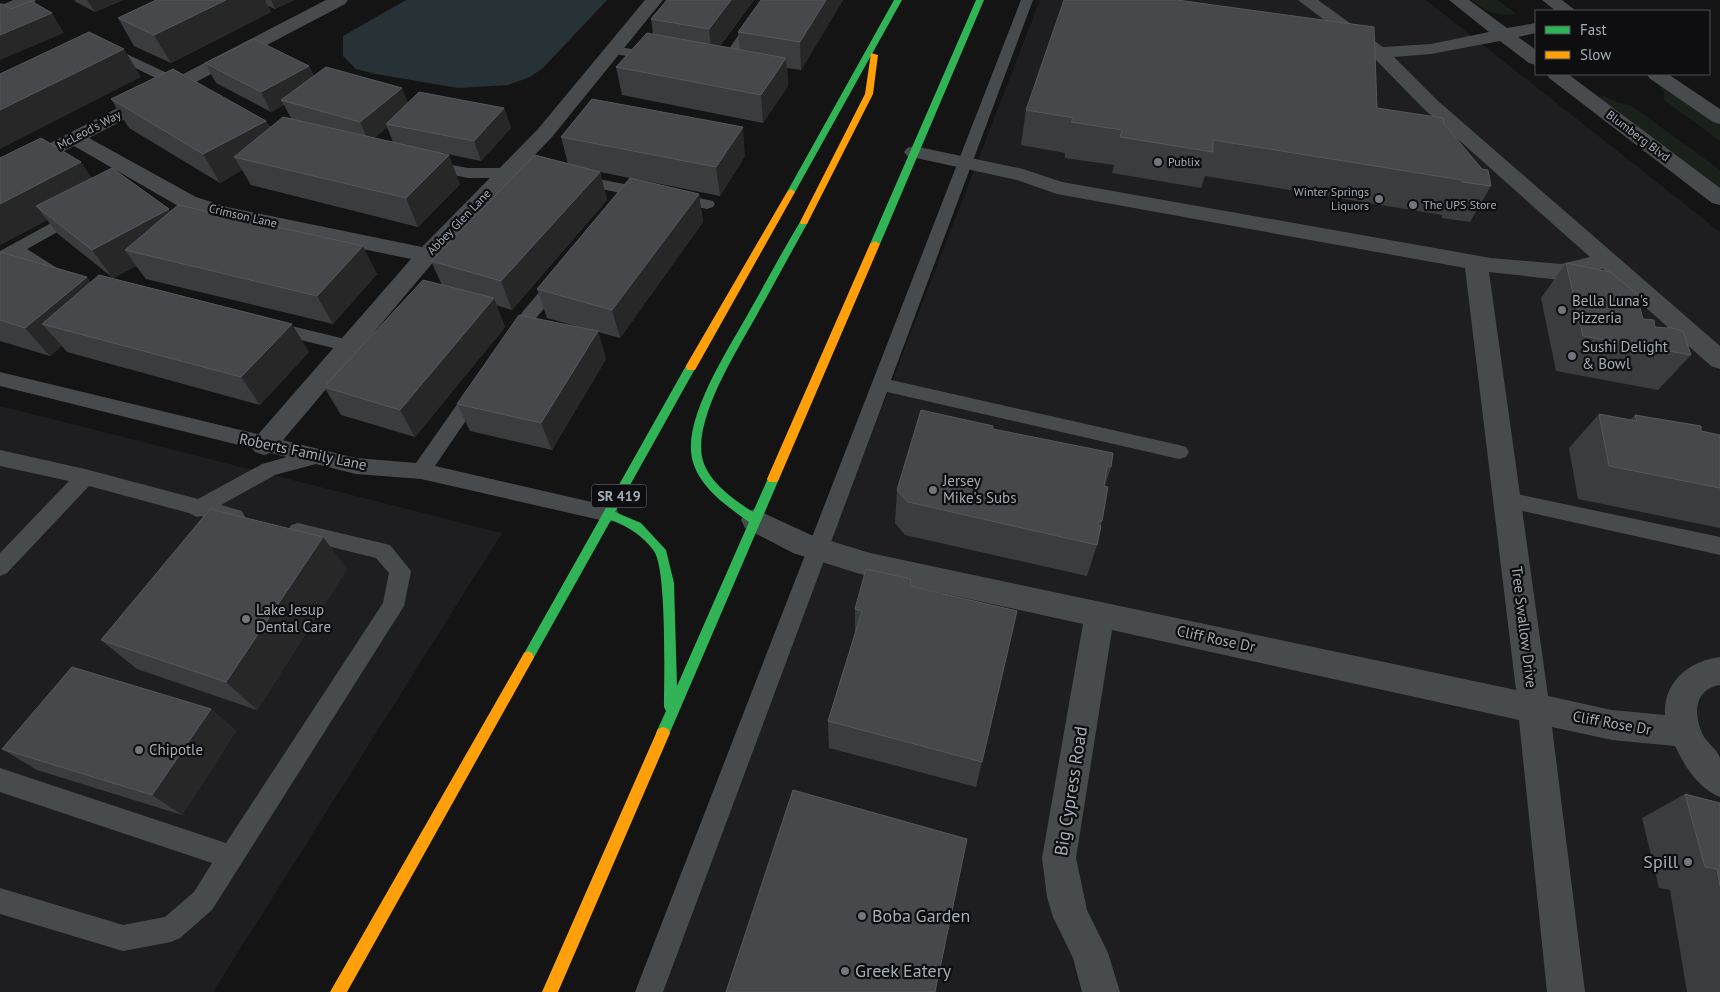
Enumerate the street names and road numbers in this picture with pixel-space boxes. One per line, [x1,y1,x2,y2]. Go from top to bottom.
street label: McLeod's Way [54,106,124,153]
street label: Blumberg Blvd [1604,107,1673,164]
street label: Abbey Glen Lane [424,186,494,258]
street label: Crimson Lane [208,200,279,231]
street label: Roberts Family Lane [238,429,369,474]
road number: SR 419 [592,484,646,508]
street label: Tree Swallow Drive [1508,565,1541,689]
street label: Cliff Rose Dr [1175,621,1257,656]
street label: Cliff Rose Dr [1571,706,1653,739]
street label: Big Cypress Road [1049,725,1092,857]

